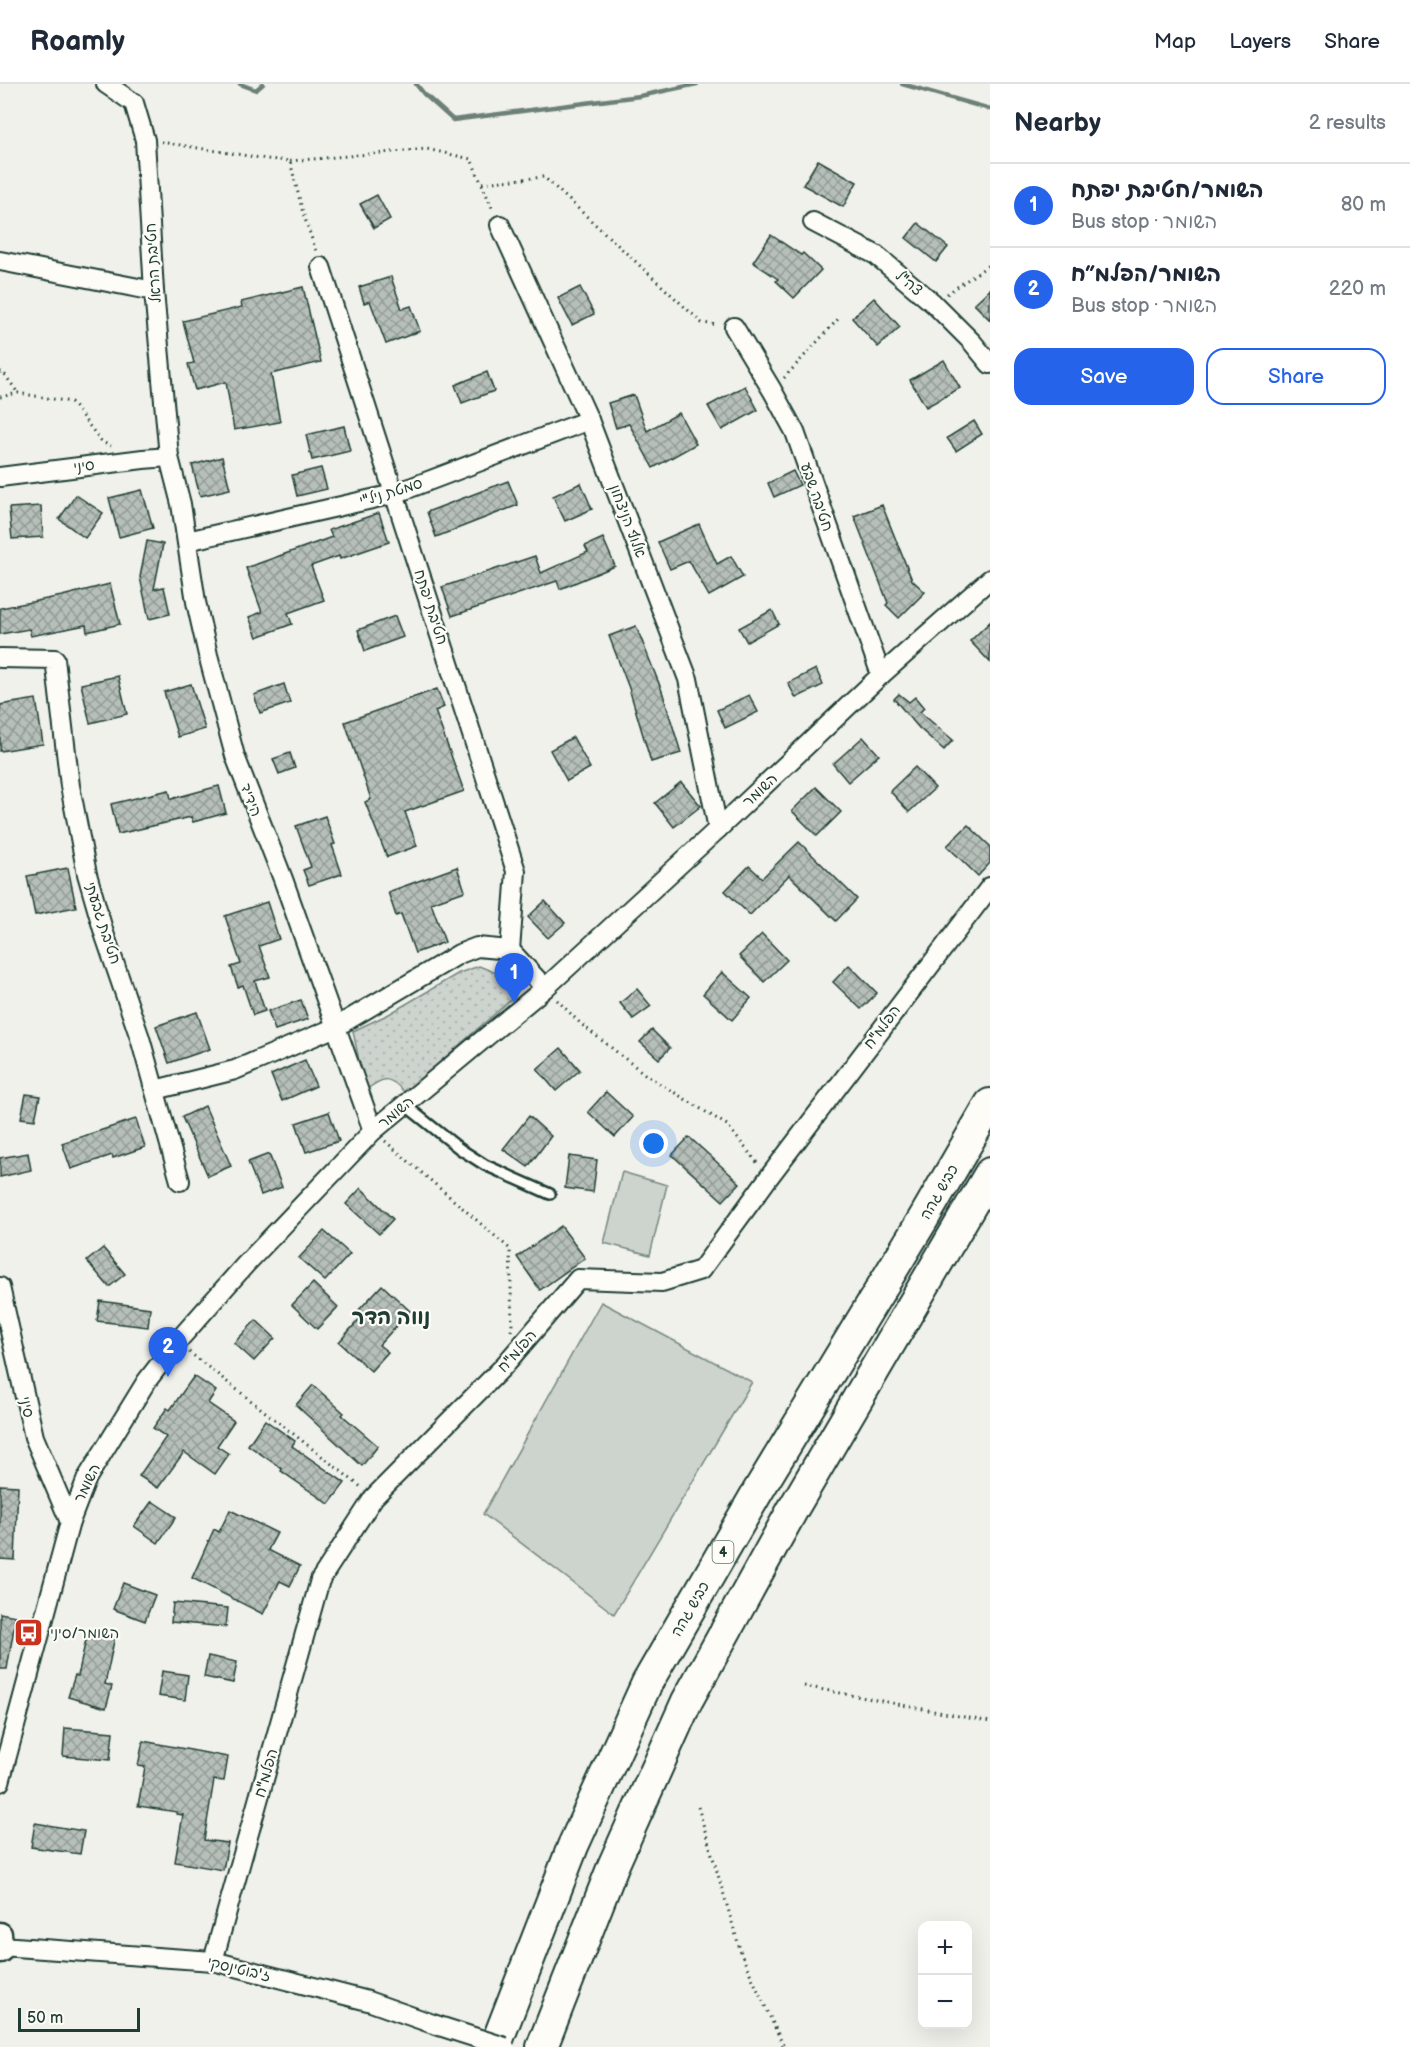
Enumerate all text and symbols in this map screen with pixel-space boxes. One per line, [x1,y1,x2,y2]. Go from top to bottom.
text: Roamly [30,25,125,58]
text: Map [1154,29,1196,54]
text: Layers [1229,29,1291,54]
text: Share [1324,29,1380,54]
text: Nearby [1014,108,1101,139]
text: 2 results [1309,111,1386,135]
text: השומר/חטיבת יפתח [1071,177,1264,204]
text: 1 [1029,193,1038,217]
text: 80 m [1341,193,1386,217]
text: Bus stop · השומר [1071,210,1217,234]
street label: חטיבת הראל [141,222,166,304]
text: השומר/הפלמ״ח [1071,261,1221,288]
street label: צה"ל [891,267,926,300]
text: 2 [1028,277,1039,301]
text: 220 m [1329,277,1386,301]
text: Bus stop · השומר [1071,294,1217,318]
button: Save [1014,348,1194,405]
button: Share [1206,348,1386,405]
street label: סיני [72,456,96,477]
street label: חטיבה שבע [796,460,837,534]
street label: סמטת ניל"י [357,474,425,511]
street label: אלוף הניצחון [605,482,650,561]
street label: חטיבת יפתח [409,567,452,647]
street label: השומר [739,769,782,811]
street label: הידיד [236,781,266,820]
street label: חטיבת גבעתי [80,880,125,967]
pin: 1 [494,954,534,1003]
street label: הפלמ"ח [860,1002,905,1053]
street label: השומר [374,1092,418,1133]
your location [639,1129,668,1158]
street label: כביש גהה [916,1161,963,1223]
district label: נווה הדר [352,1305,430,1330]
street label: הפלמ"ח [494,1326,541,1377]
pin: 2 [148,1328,188,1377]
street label: סיני [15,1395,38,1420]
street label: השומר [70,1461,105,1506]
road number: 4 [712,1541,734,1563]
street label: כביש גהה [667,1578,714,1640]
bus stop icon: השומר/סיני [13,1617,45,1649]
place label: השומר/סיני [50,1624,119,1643]
street label: הפלמ"ח [250,1746,283,1800]
map controls [918,1921,972,2029]
button: + [918,1921,972,1975]
street label: ז'בוטינסקי [205,1953,272,1986]
button: − [918,1975,972,2029]
scale bar [18,2005,140,2032]
text: 50 m [27,2009,63,2028]

